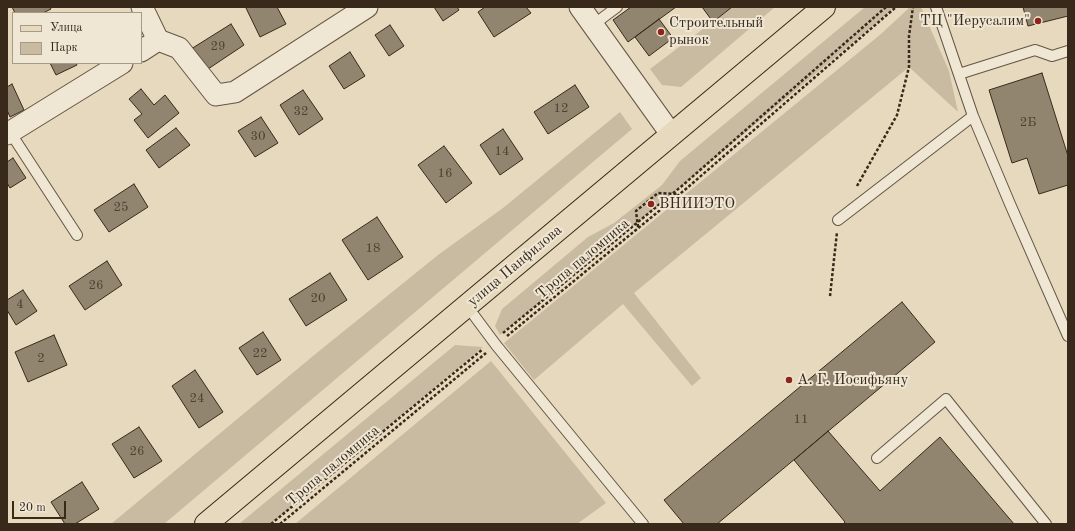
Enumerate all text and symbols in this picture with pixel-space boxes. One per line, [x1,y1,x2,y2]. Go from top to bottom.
legend [12,12,142,64]
place label: ТЦ "Иерусалим" [920,12,1030,30]
place label: Строительный рынок [669,14,763,49]
marker: ТЦ "Иерусалим" [1033,16,1043,26]
text: Улица [50,22,83,34]
marker: Строительный рынок [656,27,666,37]
house number: 29 [210,39,226,55]
text: Парк [50,42,78,54]
house number: 12 [553,101,569,117]
house number: 32 [293,104,309,120]
house number: 2Б [1020,115,1036,131]
house number: 30 [250,129,266,145]
house number: 14 [494,144,510,160]
house number: 16 [437,166,453,182]
place label: ВНИИЭТО [659,195,735,213]
marker: ВНИИЭТО [646,199,656,209]
house number: 25 [113,200,129,216]
street label: Тропа паломника [533,215,633,303]
street label: улица Панфилова [464,221,566,311]
house number: 18 [365,241,381,257]
house number: 26 [88,278,104,294]
house number: 20 [310,291,326,307]
house number: 4 [16,297,24,313]
house number: 22 [252,346,268,362]
house number: 2 [37,351,45,367]
place label: А. Г. Иосифьяну [797,371,909,389]
marker: А. Г. Иосифьяну [784,375,794,385]
house number: 24 [189,391,205,407]
house number: 11 [793,412,809,428]
street label: Тропа паломника [283,422,383,510]
house number: 26 [129,444,145,460]
scale bar [14,493,68,519]
text: 20 m [19,502,46,514]

